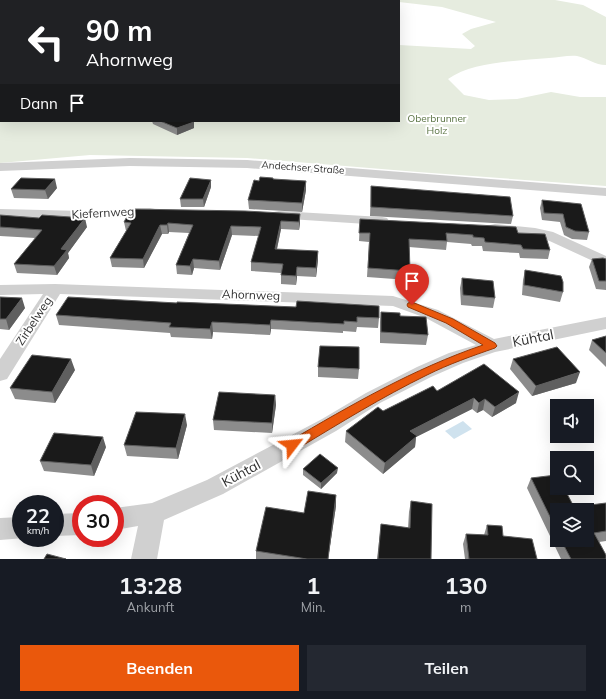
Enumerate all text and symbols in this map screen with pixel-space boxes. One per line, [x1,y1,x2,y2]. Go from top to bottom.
text: 90 m [86,13,152,48]
icon: left [20,16,72,68]
text: Ahornweg [86,48,173,71]
icon: arrive [66,92,88,114]
text: Dann [20,94,58,113]
park label: Oberbrunner Holz [408,112,467,137]
street label: Andechser Straße [261,158,345,177]
street label: Kiefernweg [71,203,135,222]
pin [395,264,429,305]
icon: arrive [401,270,423,292]
street label: Ahornweg [222,286,280,303]
street label: Zirbelweg [12,294,55,348]
street label: Kühtal [511,325,555,351]
map controls [550,399,594,547]
button: sound [550,399,594,443]
position arrow [271,424,313,466]
button: search [550,451,594,495]
street label: Kühtal [218,455,264,491]
speed limit sign: 30 [72,495,124,547]
text: 22 [26,503,50,528]
button: layers [550,503,594,547]
text: km/h [27,524,49,537]
text: 13:28 [119,570,182,600]
text: 1 [306,570,320,600]
text: 130 [444,570,487,600]
text: Ankunft [127,599,174,615]
text: Min. [301,599,326,615]
text: m [460,599,472,615]
button: Beenden [20,645,299,691]
button: Teilen [307,645,586,691]

